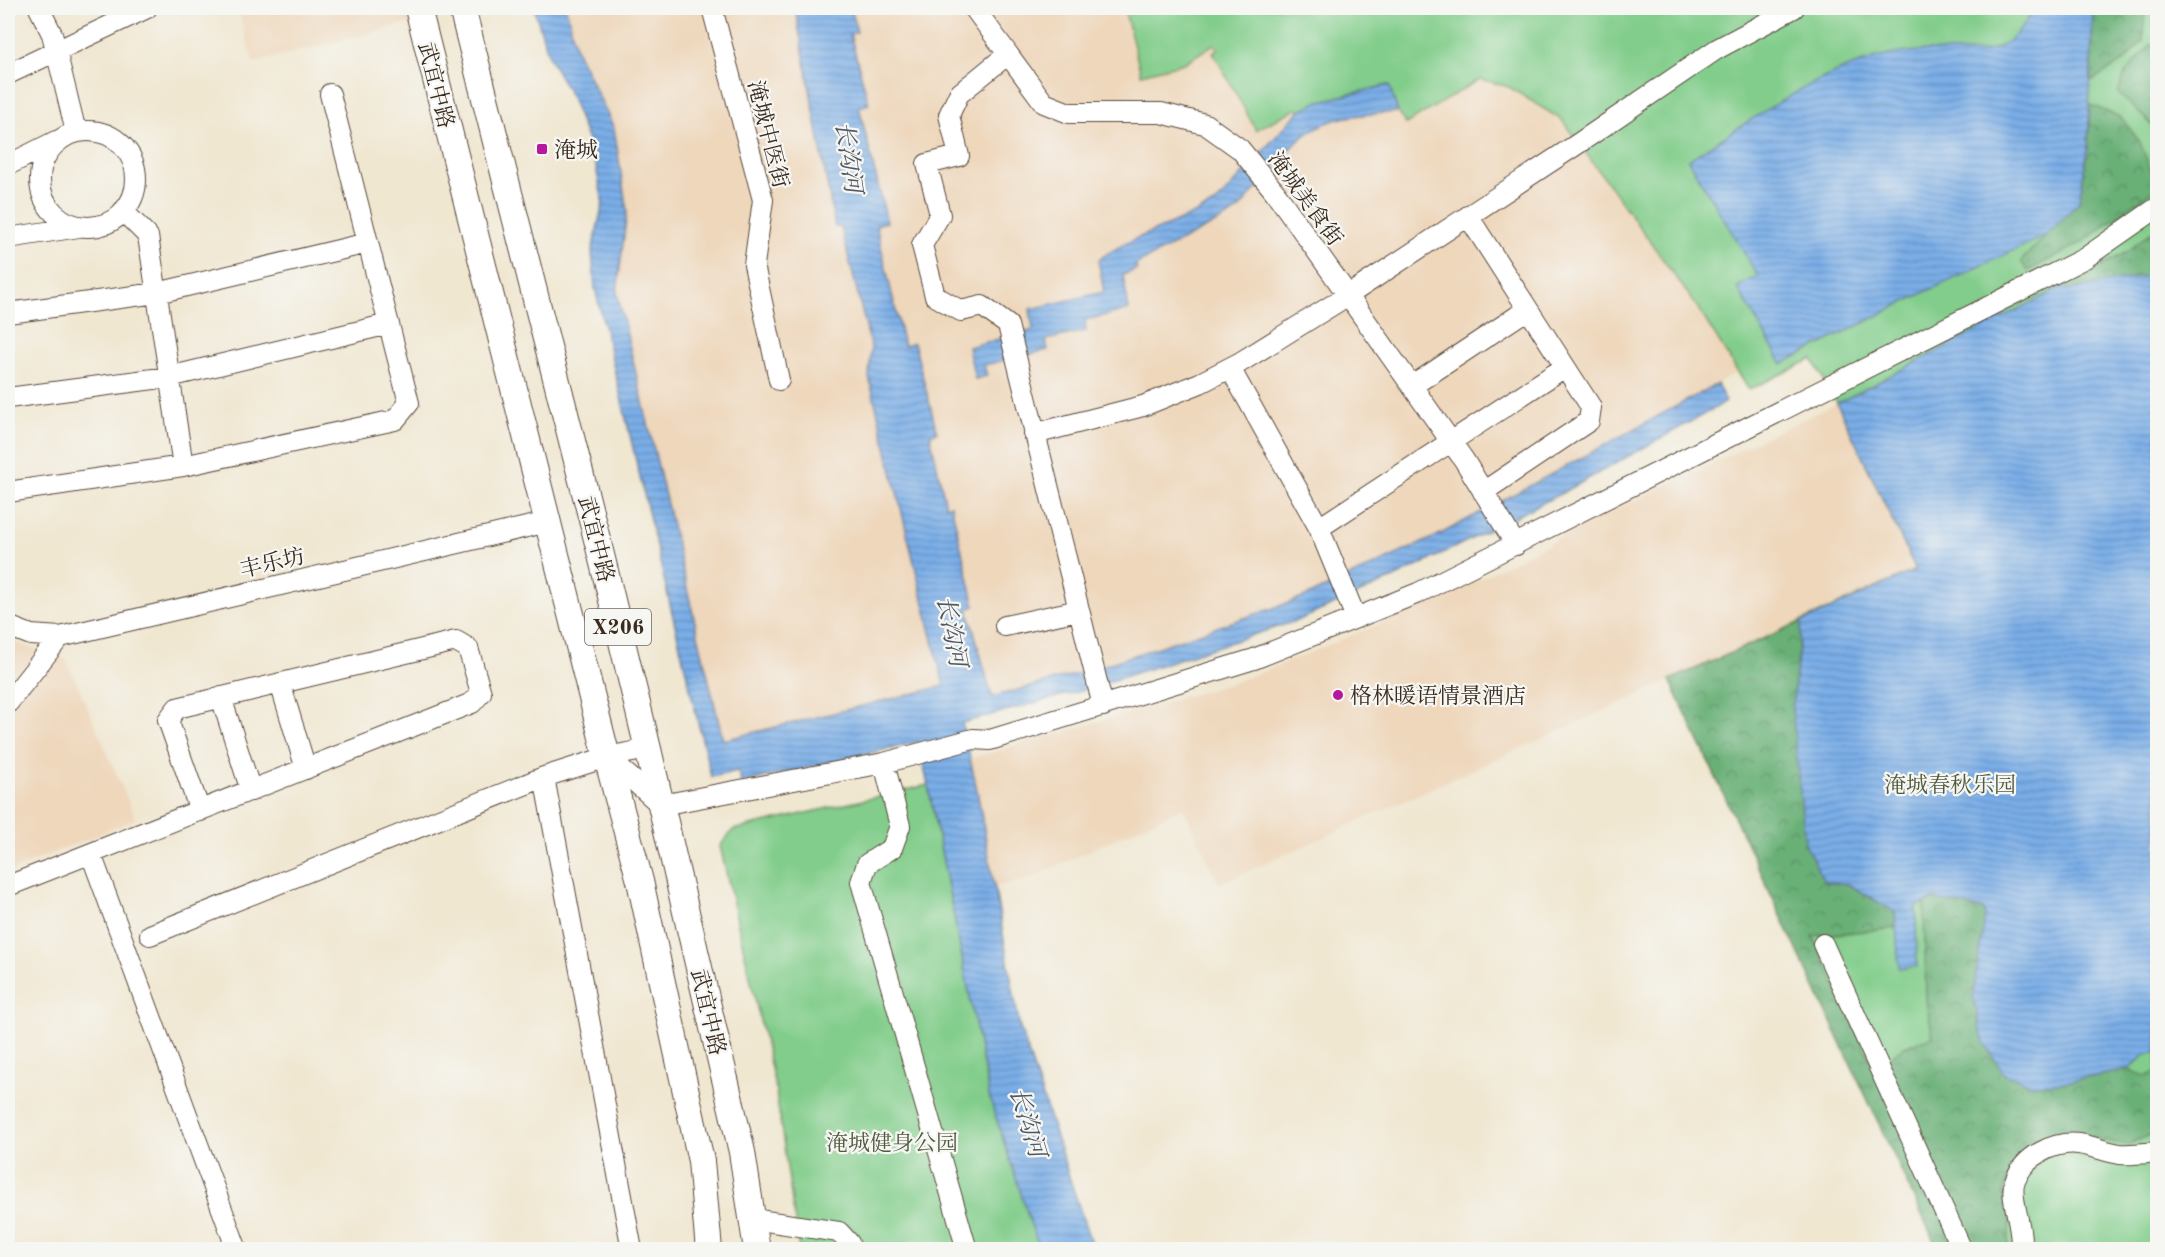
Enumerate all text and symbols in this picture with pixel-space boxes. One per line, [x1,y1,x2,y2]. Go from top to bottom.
street label: 武宜中路 [414,40,458,131]
street label: 淹城中医街 [743,78,793,191]
water label: 长沟河 [830,120,867,199]
place label: 淹城 [554,138,598,162]
marker: 淹城 [535,142,549,156]
street label: 淹城美食街 [1263,147,1347,250]
street label: 武宜中路 [574,494,618,585]
street label: 丰乐坊 [237,544,307,582]
water label: 长沟河 [931,593,972,673]
road number: X206 [585,609,651,645]
place label: 格林暖语情景酒店 [1350,684,1526,708]
marker: 格林暖语情景酒店 [1331,688,1345,702]
park label: 淹城春秋乐园 [1884,773,2016,797]
street label: 武宜中路 [686,967,730,1058]
water label: 长沟河 [1004,1084,1052,1164]
park label: 淹城健身公园 [826,1131,958,1155]

